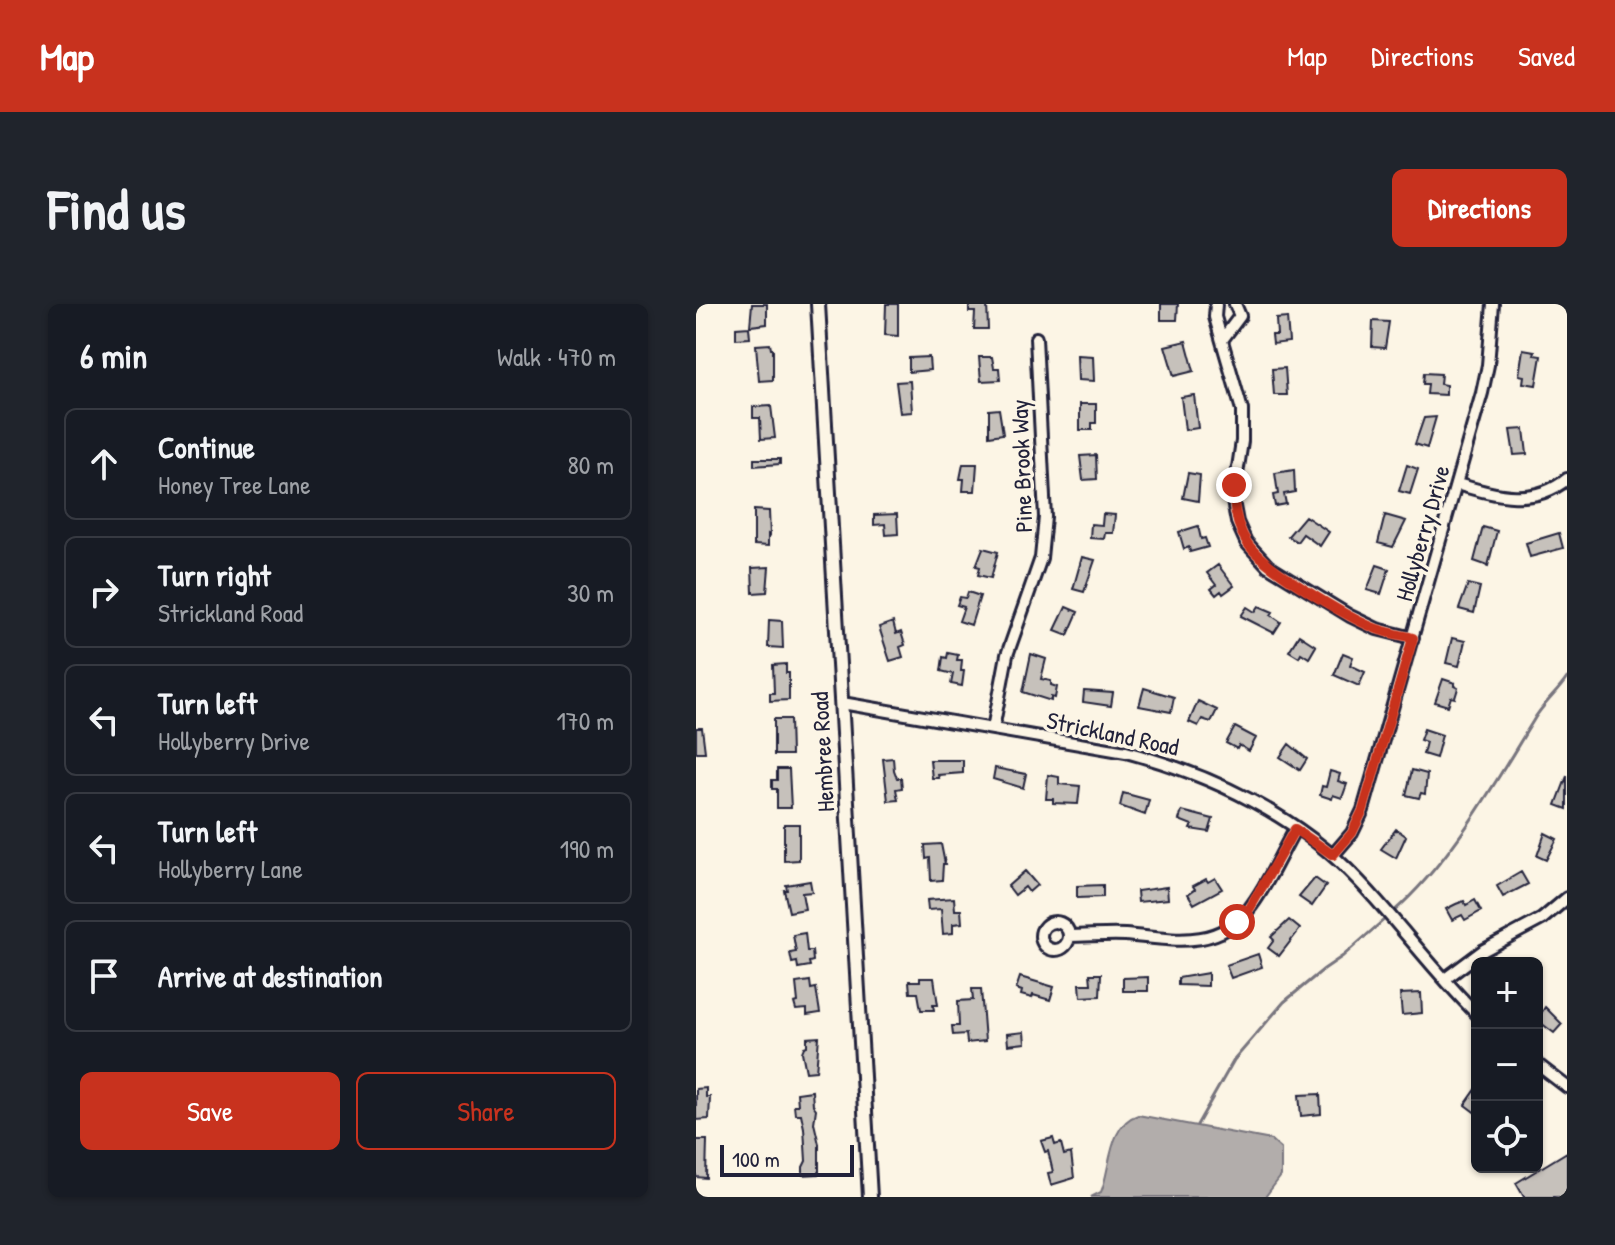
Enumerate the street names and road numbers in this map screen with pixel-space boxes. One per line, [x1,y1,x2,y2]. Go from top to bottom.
street label: Pine Brook Way [1003,399,1039,533]
street label: Hollyberry Drive [1387,461,1457,605]
street label: Hembree Road [803,691,841,813]
street label: Strickland Road [1044,703,1182,763]

